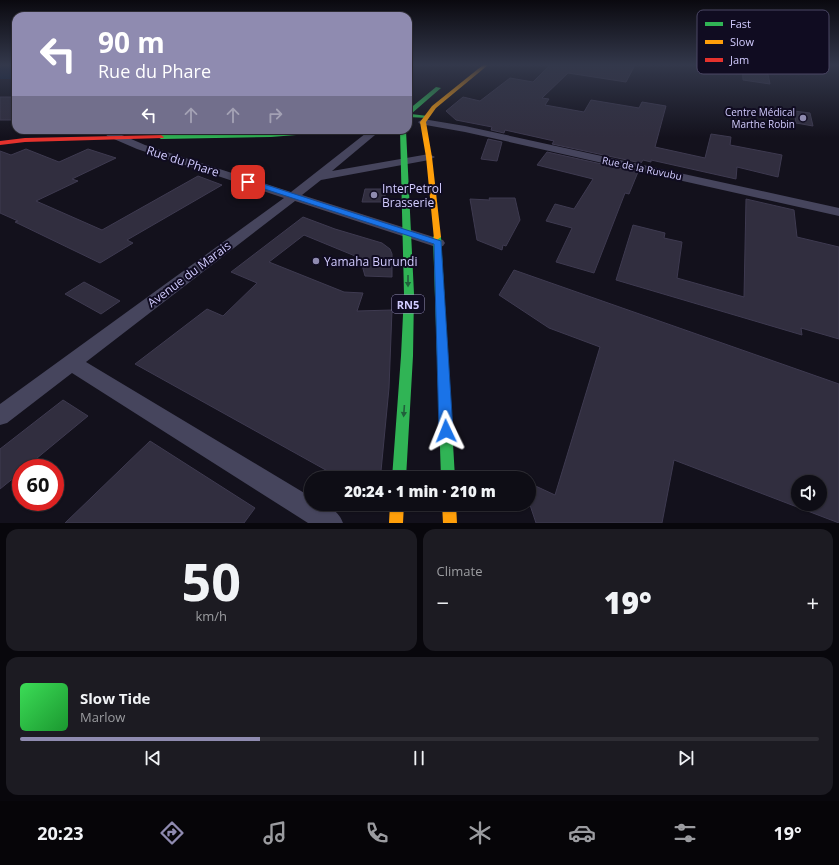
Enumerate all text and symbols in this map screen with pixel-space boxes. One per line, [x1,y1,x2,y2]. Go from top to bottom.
legend [697,10,829,74]
text: Fast [730,16,751,31]
text: 90 m [98,23,165,61]
icon: left [32,28,84,80]
text: Slow [730,34,754,49]
text: Jam [729,52,749,67]
text: Rue du Phare [98,59,211,83]
icon: left [138,104,160,126]
icon: ahead [180,104,202,126]
icon: ahead [222,104,244,126]
icon: right [264,104,286,126]
place label: Centre Médical Marthe Robin [725,105,795,131]
marker: Centre Médical Marthe Robin [798,113,808,123]
street label: Rue du Phare [145,141,222,181]
street label: Rue de la Ruvubu [601,153,683,183]
pin [231,165,265,199]
icon: arrive [237,171,259,193]
place label: InterPetrol Brasserie [382,180,442,211]
marker: InterPetrol Brasserie [369,190,379,200]
street label: Avenue du Marais [144,237,234,311]
place label: Yamaha Burundi [324,253,417,270]
marker: Yamaha Burundi [311,256,321,266]
one-way arrow [405,275,411,288]
road number: RN5 [392,295,424,313]
one-way arrow [401,405,407,418]
position arrow [425,410,467,452]
speed limit sign: 60 [12,459,64,511]
map controls [791,475,827,511]
button: sound [791,475,827,511]
text: 20:24 · 1 min · 210 m [344,481,496,501]
text: 50 [182,545,241,616]
text: Climate [437,562,482,580]
text: 19° [604,582,652,623]
text: − [437,587,449,617]
text: + [806,587,819,617]
text: km/h [195,607,227,625]
text: Slow Tide [80,688,150,708]
text: Marlow [80,708,125,726]
icon: previous [142,747,164,769]
icon: pause [408,747,430,769]
icon: next [675,747,697,769]
icon: directions [158,819,186,847]
icon: music [261,819,289,847]
icon: phone [363,819,391,847]
icon: climate [466,819,494,847]
icon: car [568,819,596,847]
icon: filters [671,819,699,847]
text: 20:23 [37,821,84,845]
text: 19° [773,821,802,845]

